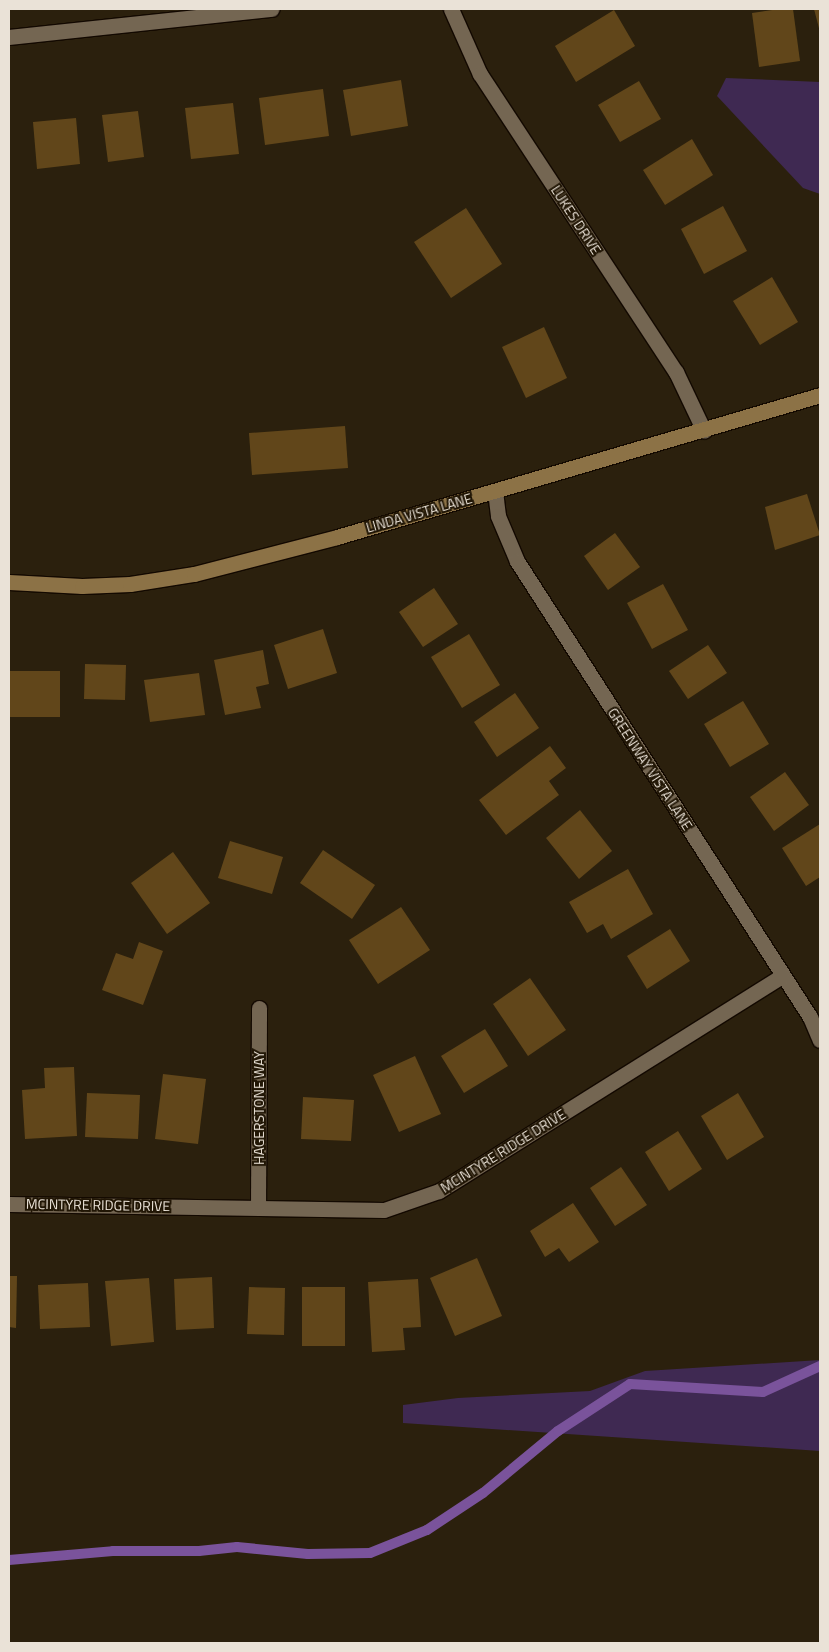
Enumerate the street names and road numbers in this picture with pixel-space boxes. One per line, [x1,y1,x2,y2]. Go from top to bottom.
street label: LUKES DRIVE [547,182,605,258]
street label: LINDA VISTA LANE [364,490,474,536]
street label: GREENWAY VISTA LANE [604,705,696,833]
street label: HAGERSTONE WAY [251,1051,267,1165]
street label: MCINTYRE RIDGE DRIVE [437,1106,569,1196]
street label: MCINTYRE RIDGE DRIVE [26,1195,170,1215]

